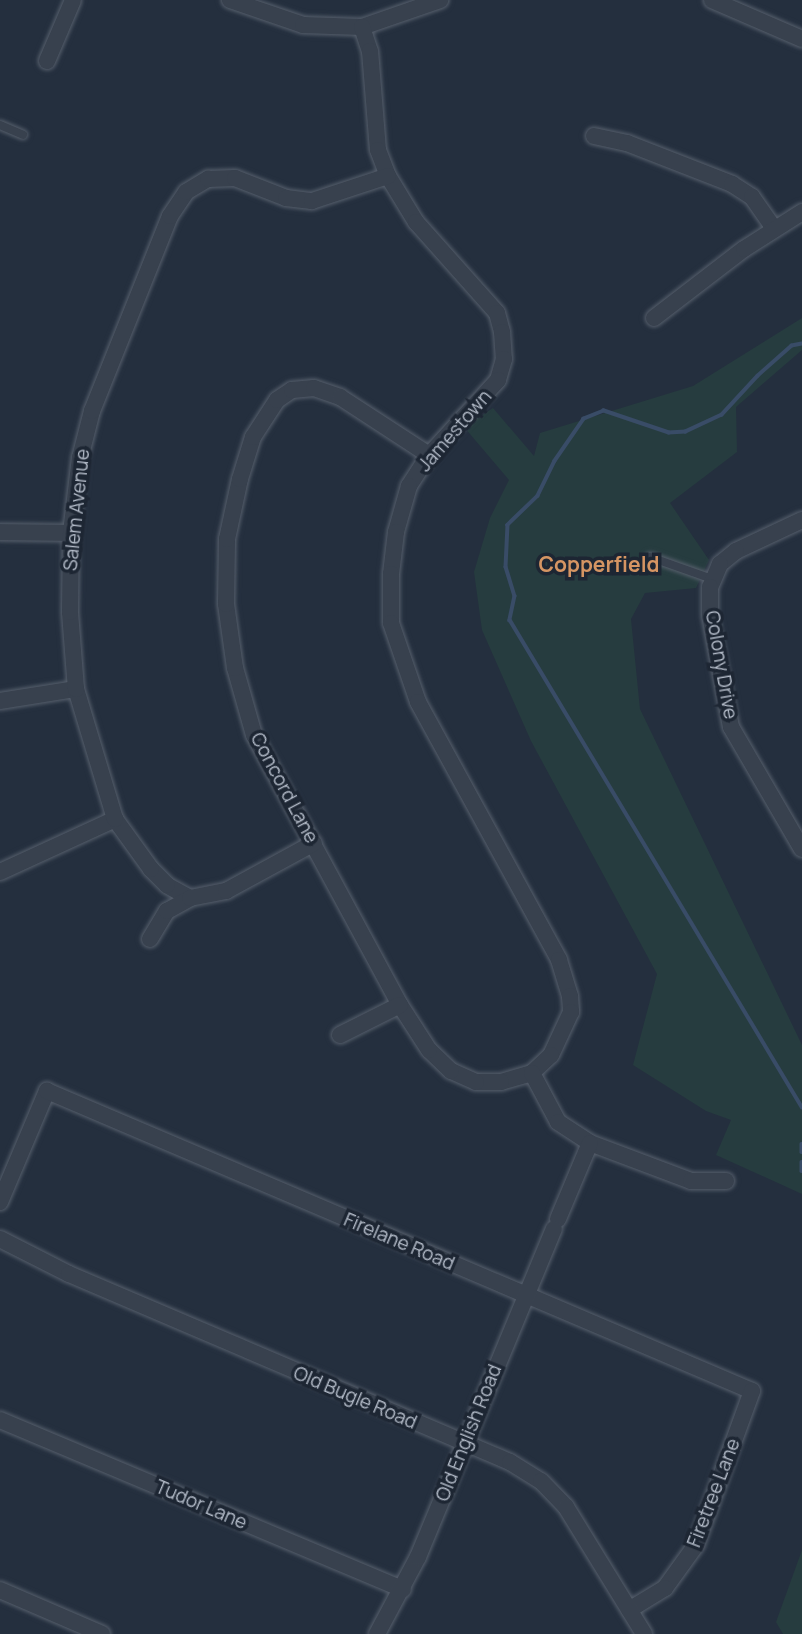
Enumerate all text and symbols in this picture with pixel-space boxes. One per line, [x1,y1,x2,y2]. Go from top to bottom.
street label: Jamestown [413,386,497,476]
street label: Salem Avenue [59,448,95,572]
district label: Copperfield [538,551,660,577]
street label: Colony Drive [700,609,742,721]
street label: Concord Lane [245,729,323,847]
street label: Firelane Road [340,1208,458,1276]
street label: Old English Road [431,1361,507,1505]
street label: Old Bugle Road [290,1362,420,1434]
street label: Firetree Lane [683,1435,745,1551]
street label: Tudor Lane [152,1475,250,1535]

